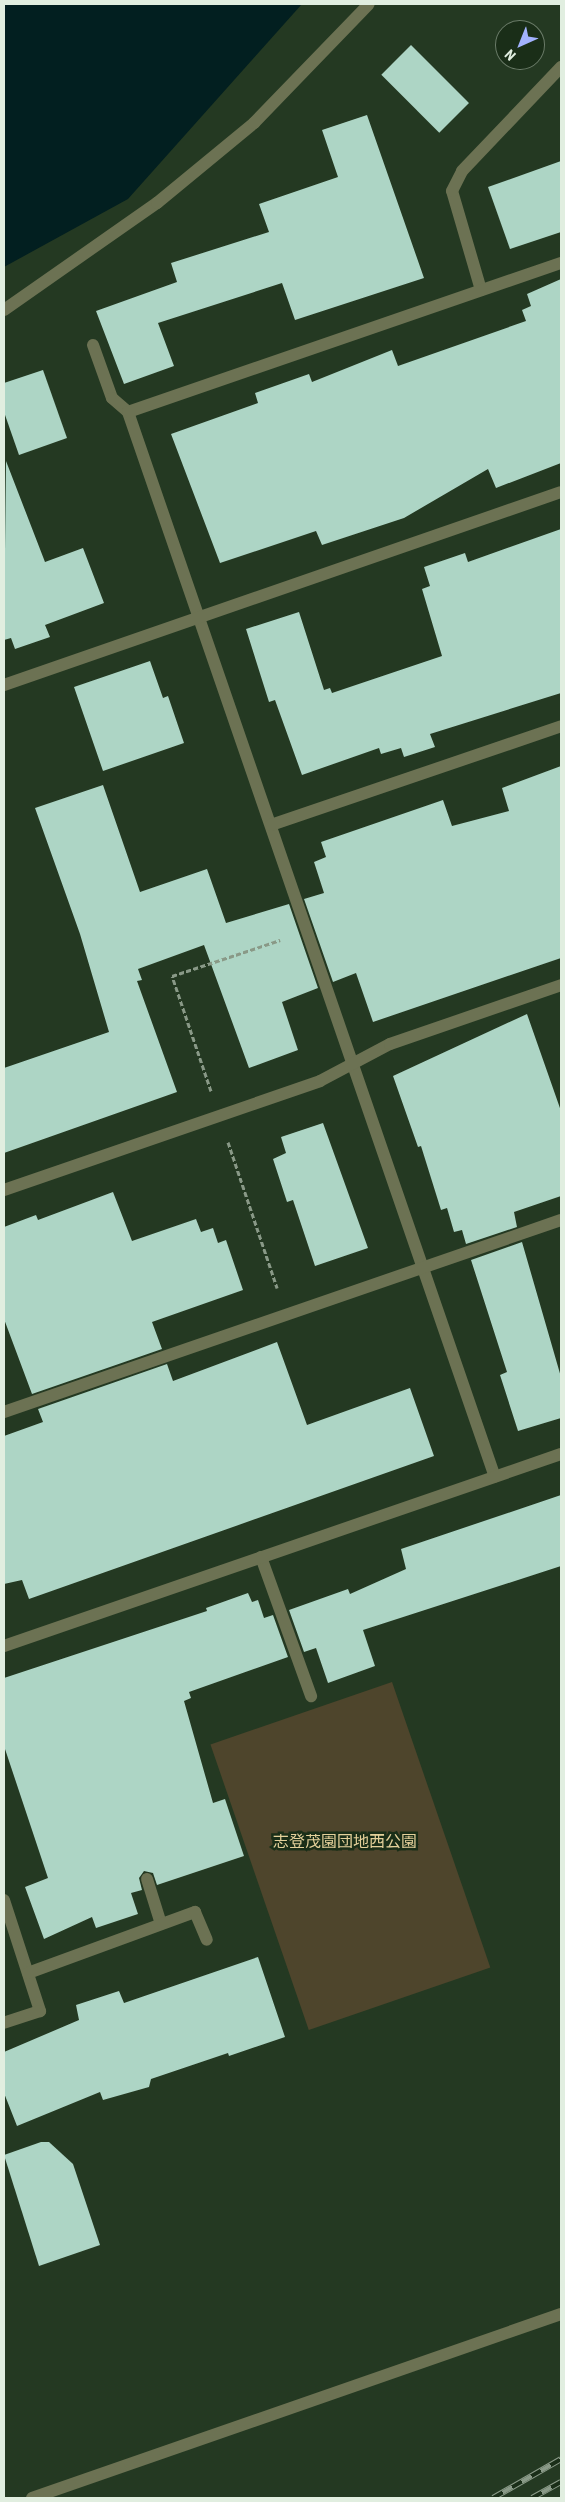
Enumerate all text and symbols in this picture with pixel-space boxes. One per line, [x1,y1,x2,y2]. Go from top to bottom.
north arrow [495,20,545,70]
text: N [502,46,519,64]
park label: 志登茂園団地西公園 [273,1832,417,1852]

